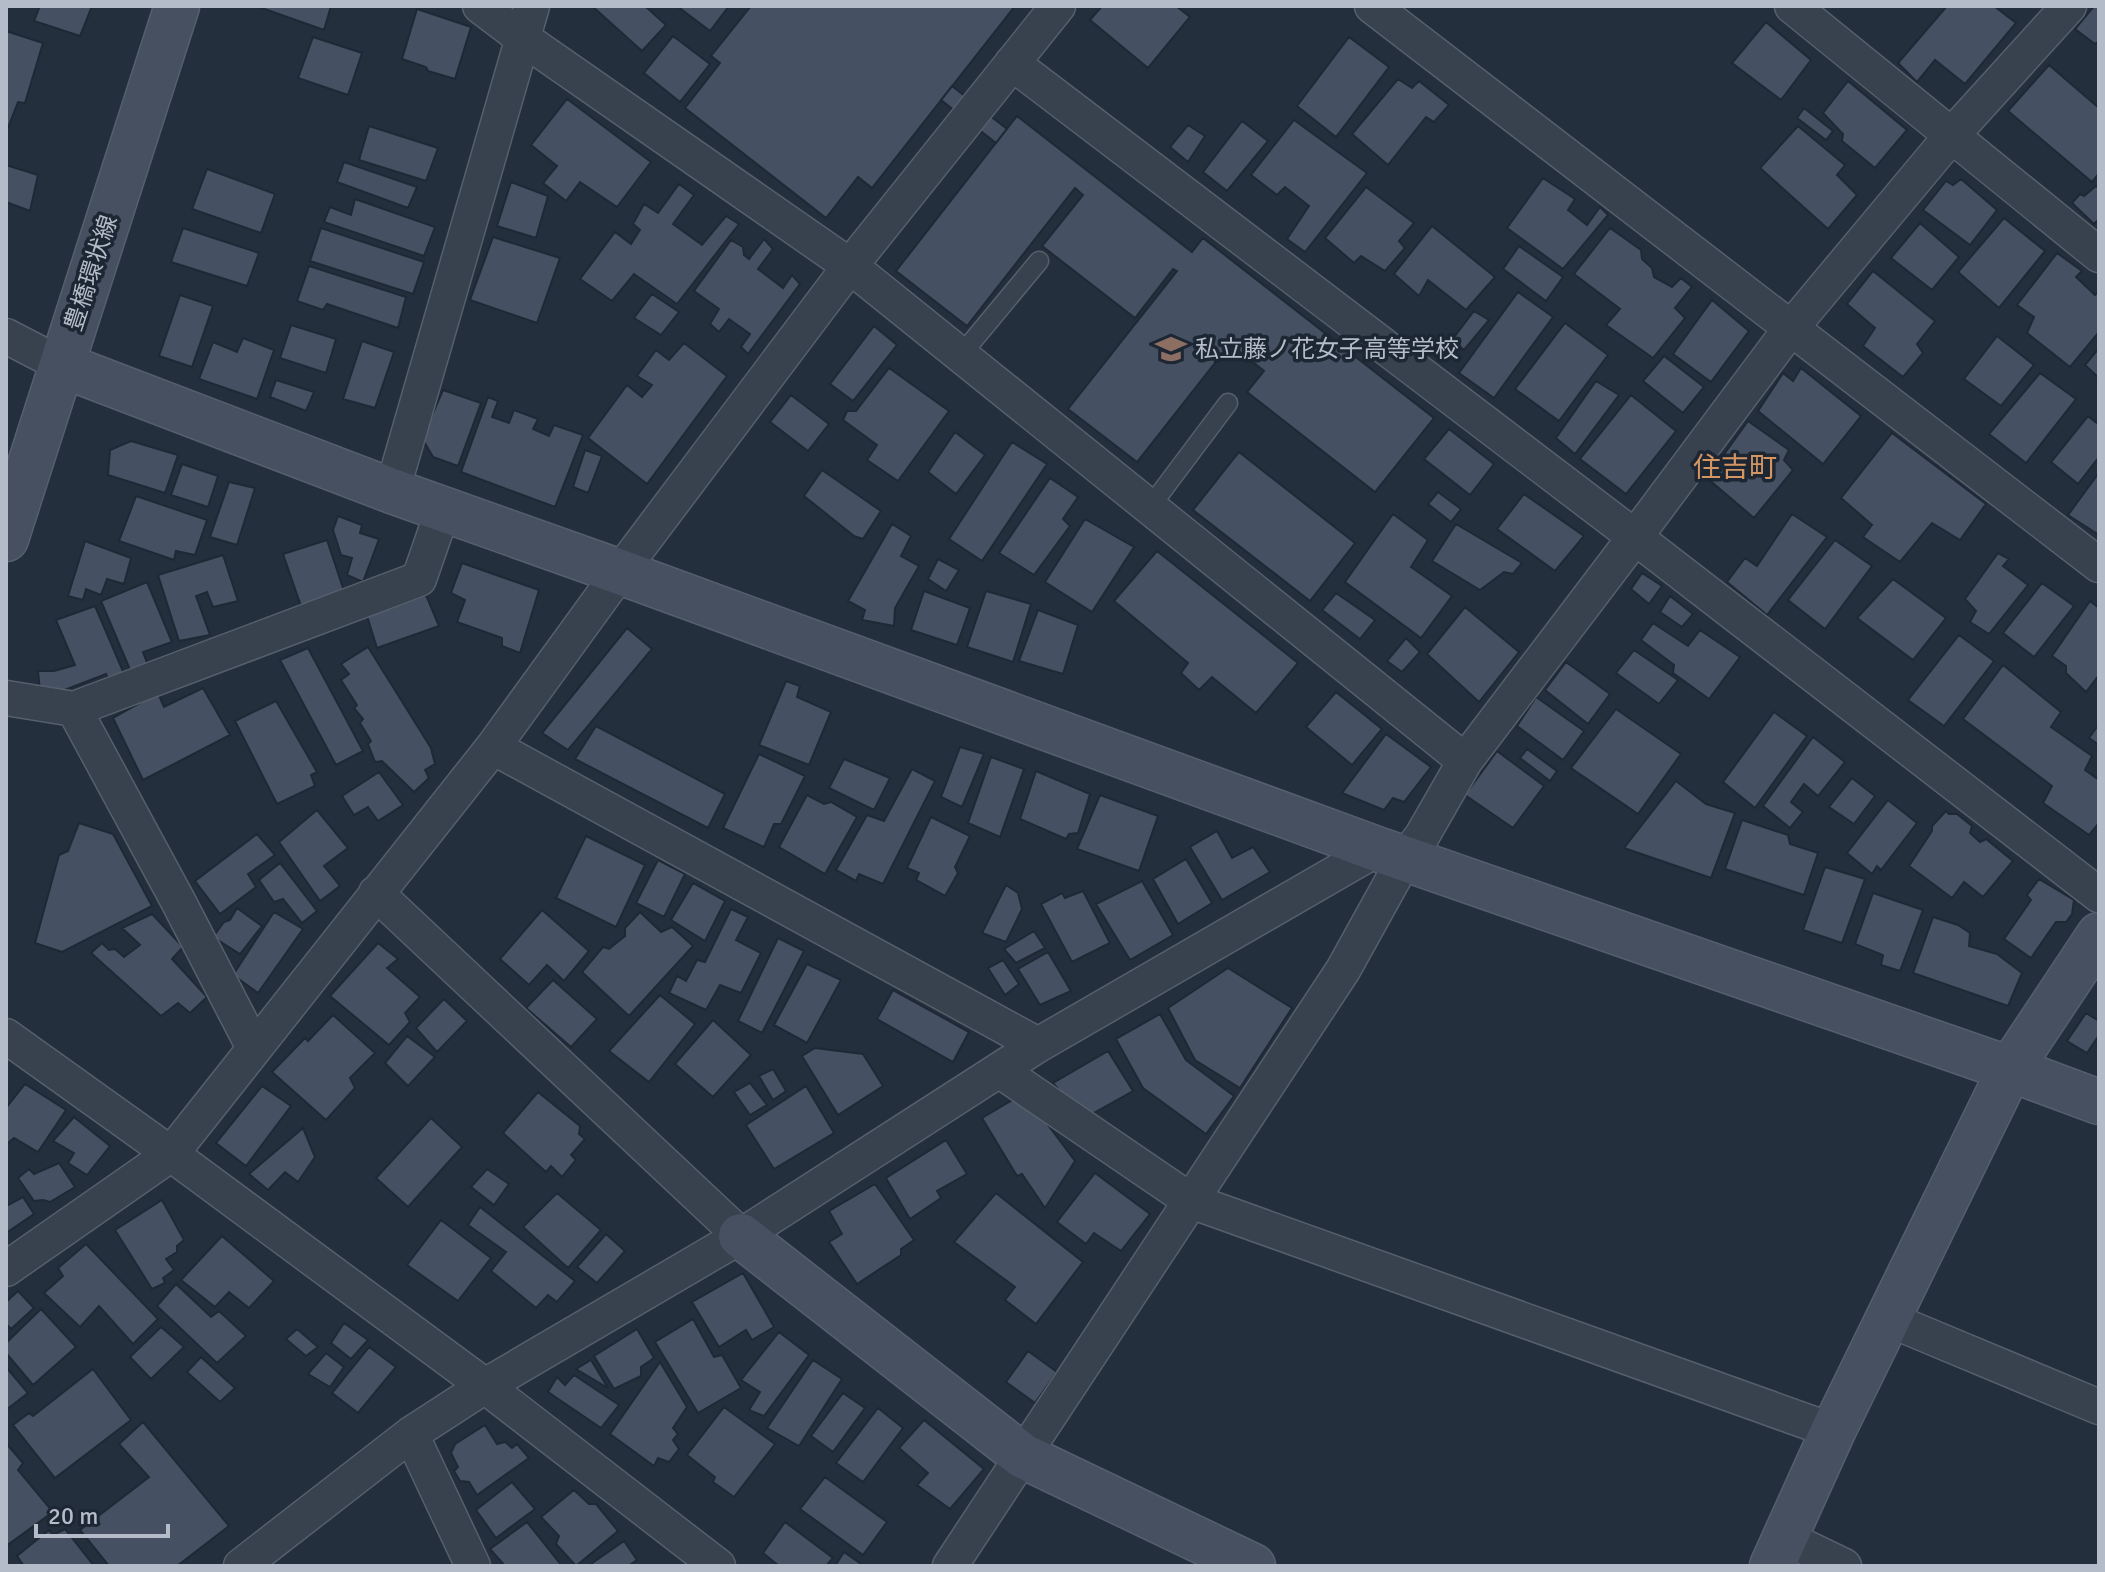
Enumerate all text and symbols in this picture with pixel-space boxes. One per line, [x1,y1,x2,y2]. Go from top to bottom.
street label: 豊橋環状線 [58,211,124,335]
school or university icon: 私立藤ノ花女子高等学校 [1154,332,1188,366]
place label: 私立藤ノ花女子高等学校 [1195,334,1459,364]
district label: 住吉町 [1693,451,1777,485]
scale bar [36,1488,168,1538]
text: 20 m [48,1501,98,1531]

